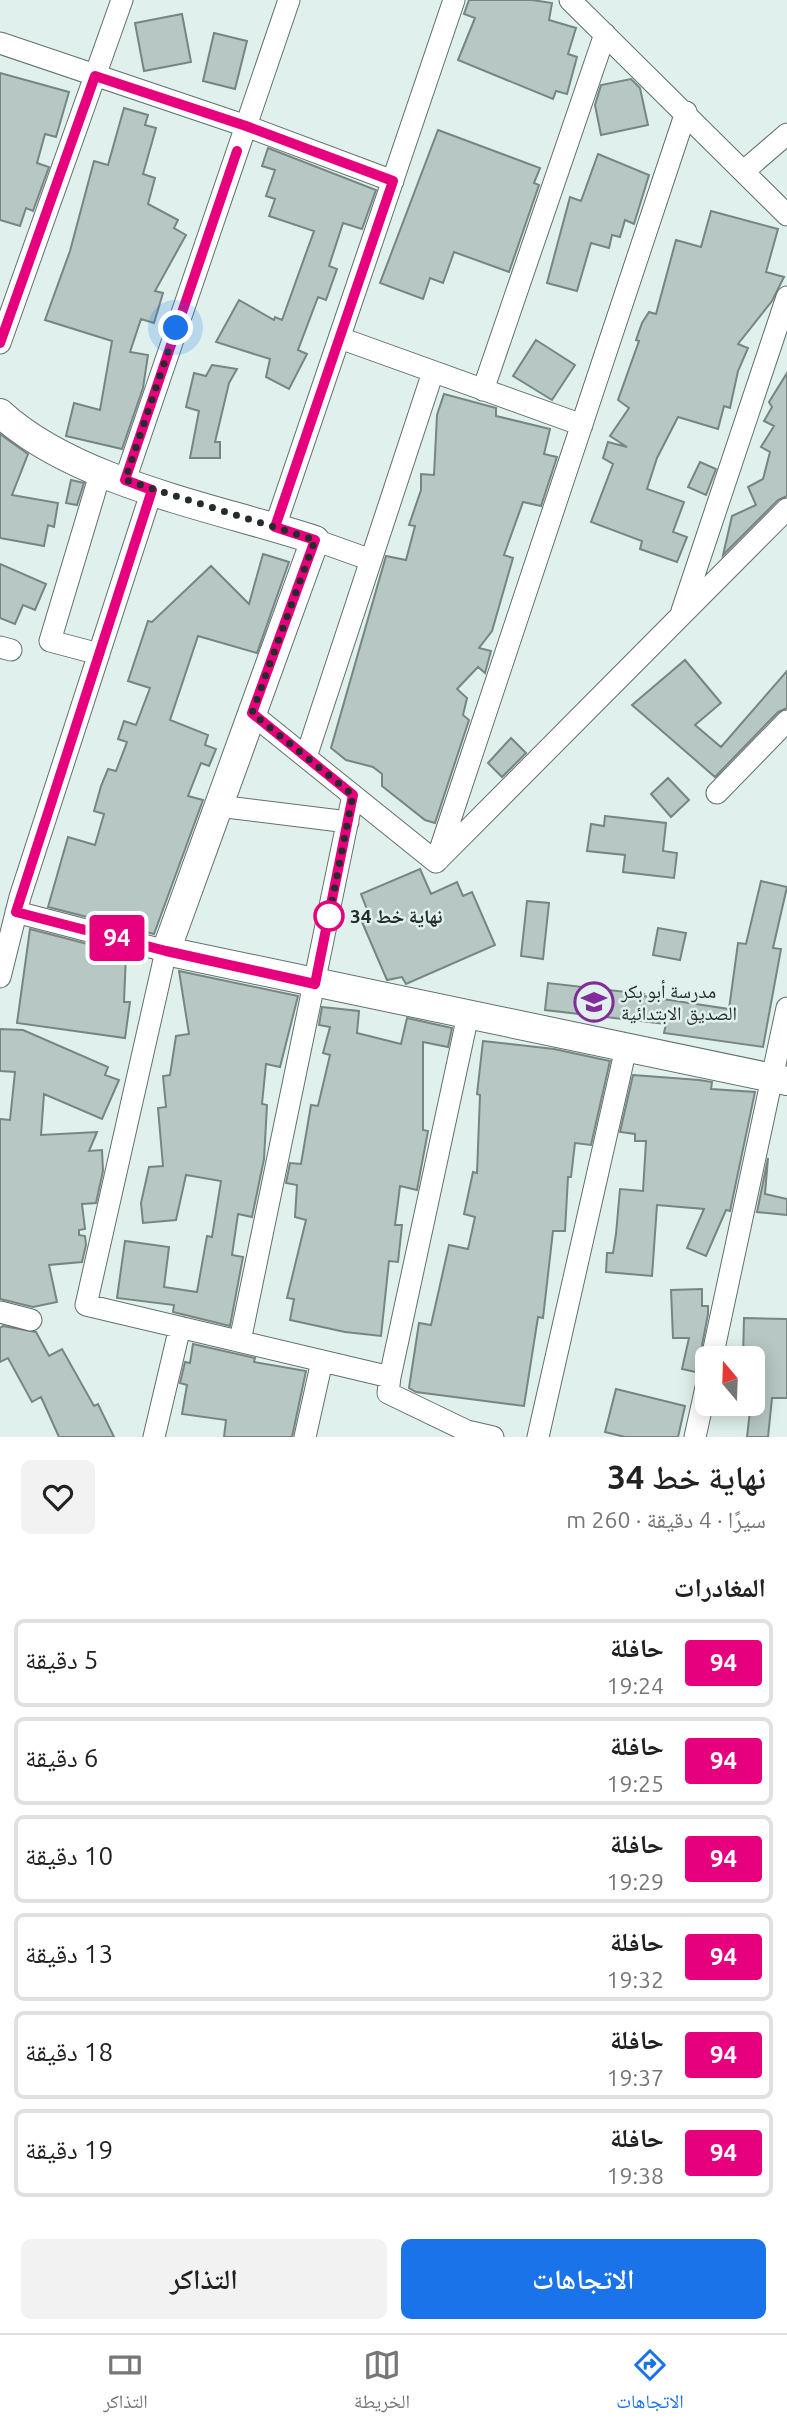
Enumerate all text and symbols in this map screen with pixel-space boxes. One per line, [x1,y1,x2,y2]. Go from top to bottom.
your location [158,310,193,345]
marker: نهاية خط 34 [314,901,344,931]
place label: نهاية خط 34 [350,905,442,928]
line badge: 94 [86,915,148,961]
text: 94 [103,924,131,951]
place label: مدرسة أبو بكر الصديق الابتدائية [620,980,737,1025]
school or university icon: مدرسة أبو بكر الصديق الابتدائية [573,981,615,1023]
north arrow [695,1346,765,1416]
map controls [695,1346,765,1416]
text: نهاية خط 34 [607,1458,766,1495]
button: heart [21,1460,95,1534]
text: سيرًا · 4 دقيقة · 260 m [566,1507,766,1532]
text: المغادرات [674,1573,766,1602]
text: حافلة [610,1633,664,1662]
text: 5 دقيقة [25,1645,98,1674]
text: 94 [710,1649,737,1676]
text: 19:24 [606,1673,664,1698]
text: حافلة [610,1731,664,1760]
text: 6 دقيقة [25,1743,98,1772]
text: 94 [710,1747,737,1774]
text: 19:25 [606,1771,664,1796]
text: حافلة [610,1829,664,1858]
text: 10 دقيقة [25,1841,113,1870]
text: 94 [710,1845,737,1872]
text: 19:29 [606,1869,664,1894]
text: حافلة [610,1927,664,1956]
text: 13 دقيقة [25,1939,113,1968]
text: 94 [710,1943,737,1970]
text: 19:32 [606,1967,664,1992]
text: حافلة [610,2025,664,2054]
text: 18 دقيقة [25,2037,113,2066]
text: 94 [710,2041,737,2068]
text: 19:37 [606,2065,664,2090]
text: حافلة [610,2123,664,2152]
text: 19 دقيقة [25,2135,113,2164]
text: 94 [710,2139,737,2166]
text: 19:38 [606,2163,664,2188]
button: التذاكر [21,2239,387,2319]
button: الاتجاهات [401,2239,766,2319]
tab: التذاكر [103,2346,148,2420]
tab: الخريطة [354,2346,410,2420]
tab: الاتجاهات [616,2346,684,2420]

